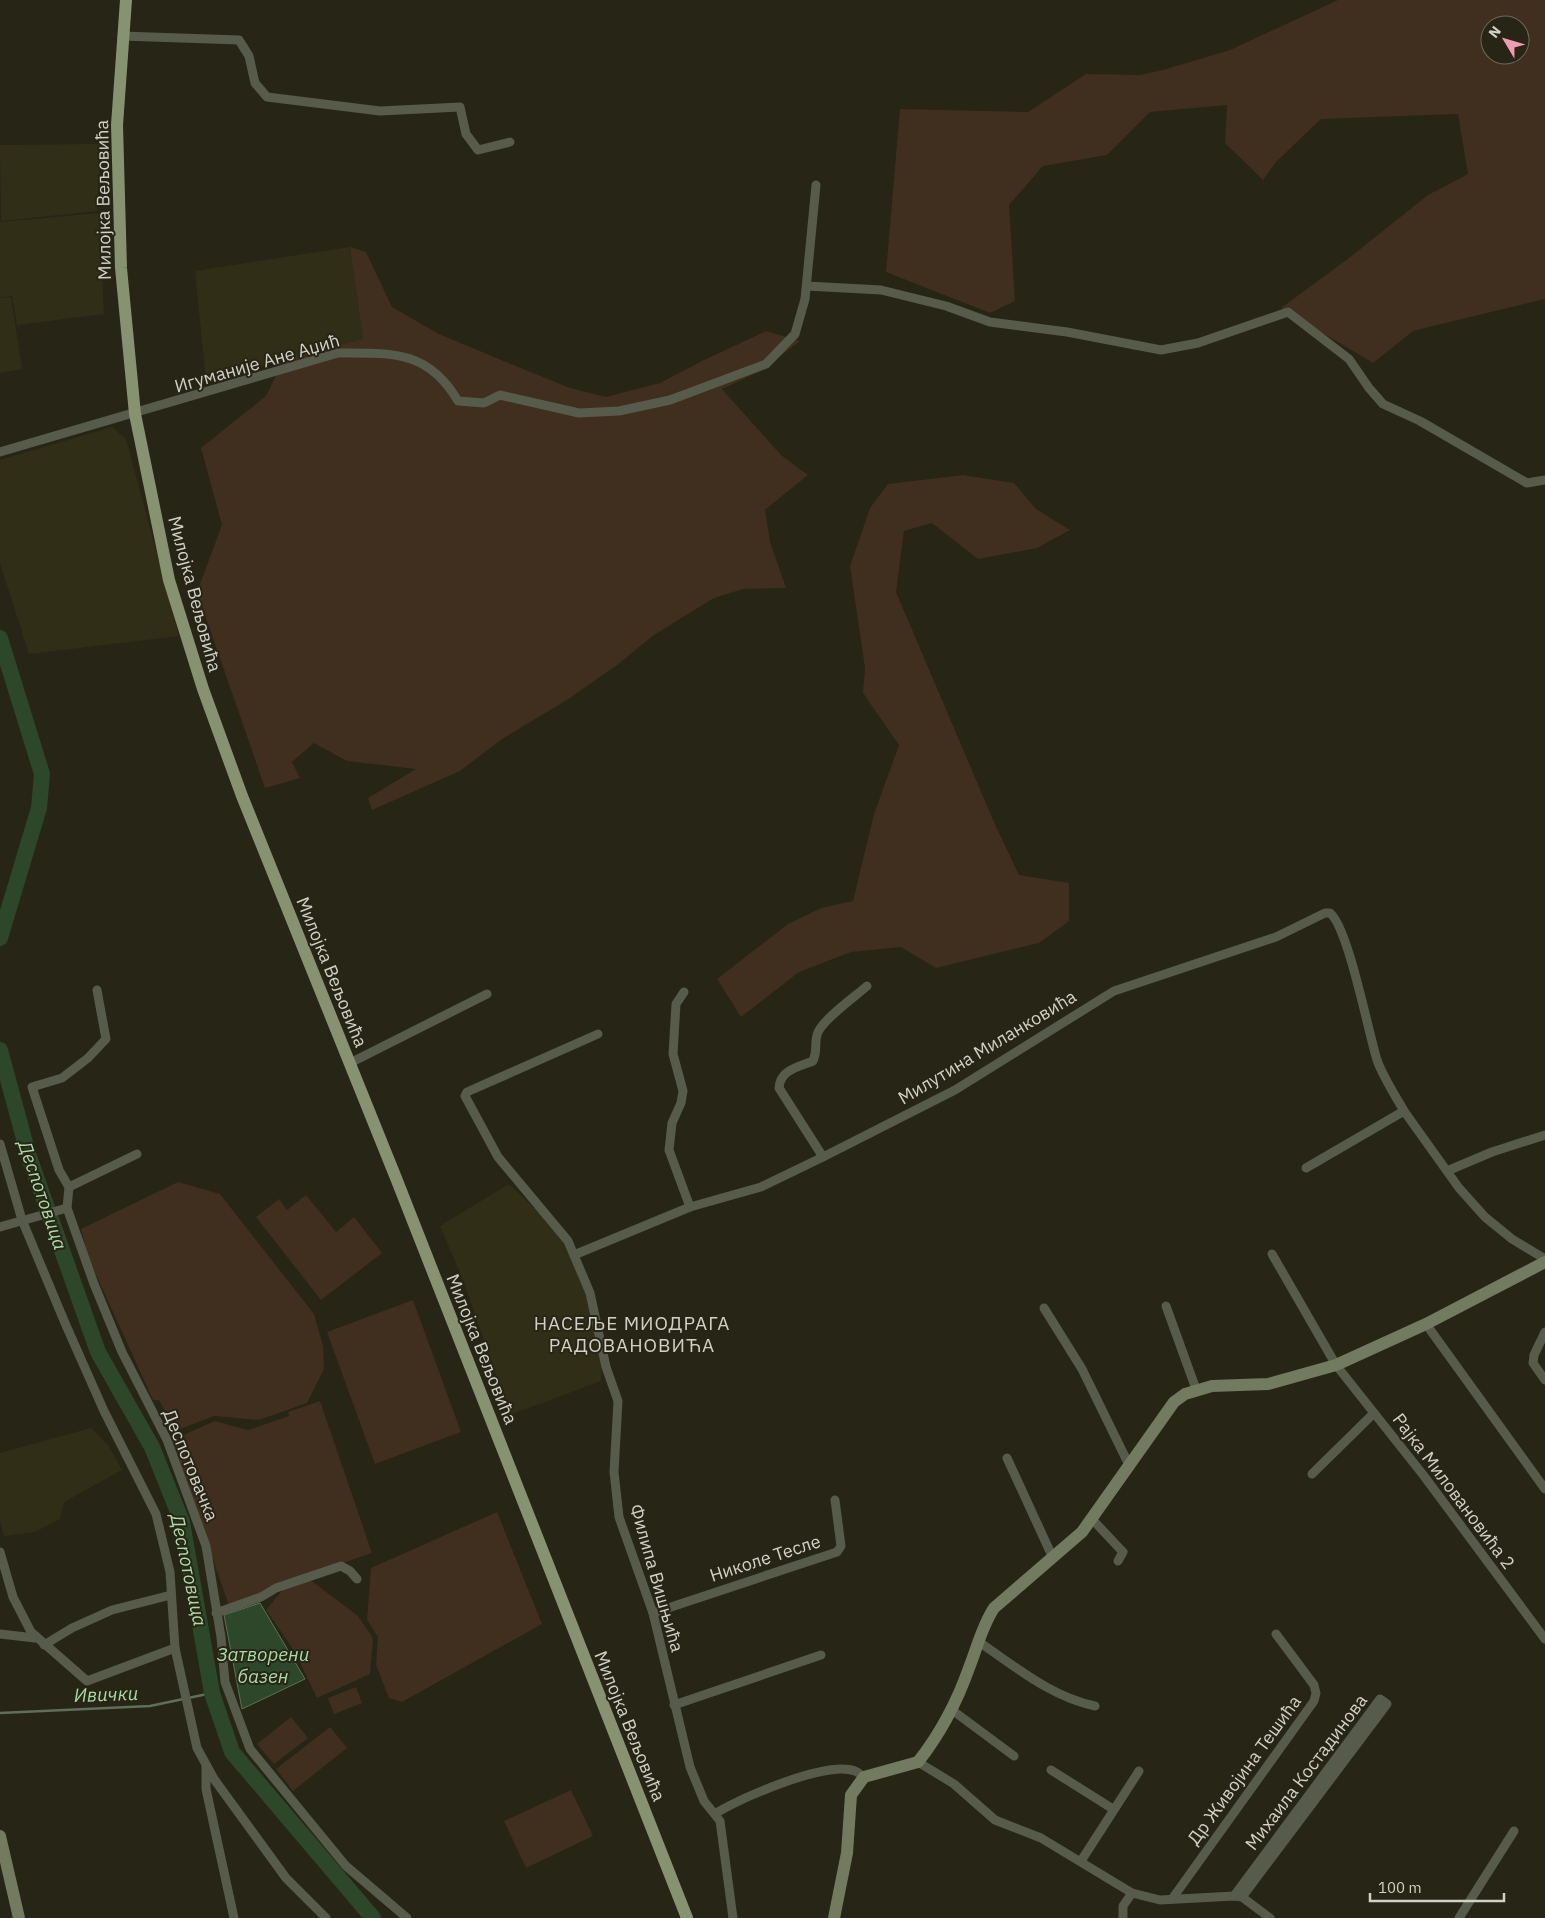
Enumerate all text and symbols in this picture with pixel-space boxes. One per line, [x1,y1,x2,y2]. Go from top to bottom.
north arrow [1480,15,1530,65]
text: N [1485,22,1505,42]
street label: Милојка Вељовића [90,119,116,280]
street label: Игуманије Ане Аџић [172,328,342,398]
street label: Милојка Вељовића [163,514,227,675]
street label: Милојка Вељовића [291,893,373,1051]
street label: Милутина Миланковића [894,984,1081,1109]
water label: Деспотовица [12,1135,73,1253]
street label: Милојка Вељовића [441,1270,523,1428]
district label: НАСЕЉЕ МИОДРАГА РАДОВАНОВИЋА [534,1311,730,1357]
street label: Деспотовачка [158,1406,224,1525]
street label: Рајка Миловановића 2 [1388,1408,1520,1574]
street label: Филипа Вишњића [625,1501,689,1655]
water label: Деспотовица [165,1510,213,1628]
street label: Николе Тесле [707,1529,824,1587]
water label: Затворени базен [217,1642,309,1688]
street label: Милојка Вељовића [589,1647,671,1805]
water label: Ивички [73,1681,139,1707]
street label: Михаила Костадинова [1240,1689,1372,1854]
street label: Др Живојина Тешића [1182,1690,1306,1849]
scale bar [1370,1870,1504,1902]
text: 100 m [1378,1878,1422,1897]

